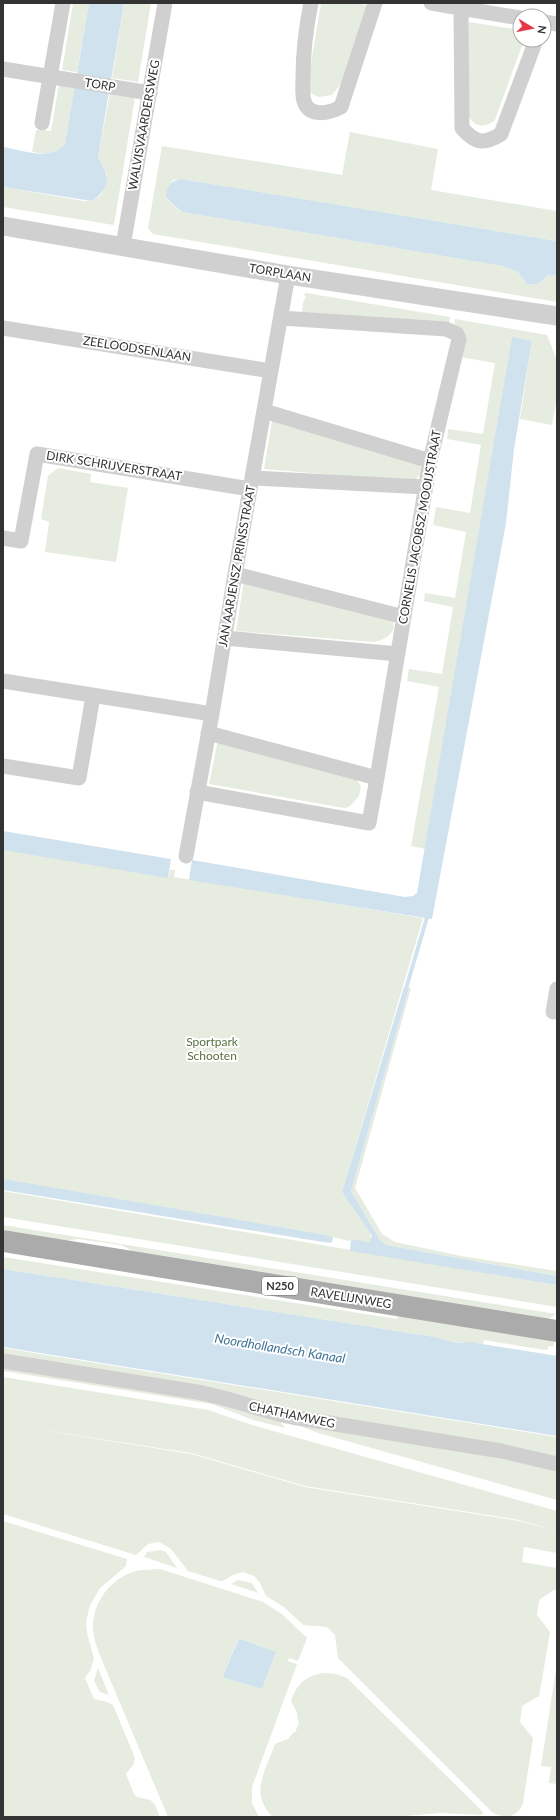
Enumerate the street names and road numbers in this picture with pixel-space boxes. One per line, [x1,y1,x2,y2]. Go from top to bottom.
street label: WALVISVAARDERSWEG [125,58,162,191]
street label: TORP [84,75,117,94]
street label: TORPLAAN [248,260,312,285]
street label: ZEELOODSENLAAN [82,333,192,364]
street label: CORNELIS JACOBSZ MOOIJSTRAAT [395,429,444,625]
street label: DIRK SCHRIJVERSTRAAT [45,447,183,484]
street label: JAN AARJENSZ PRINSSTRAAT [215,484,258,648]
road number: N250 [262,1277,298,1295]
street label: RAVELIJNWEG [310,1284,393,1311]
street label: CHATHAMWEG [248,1398,337,1431]

